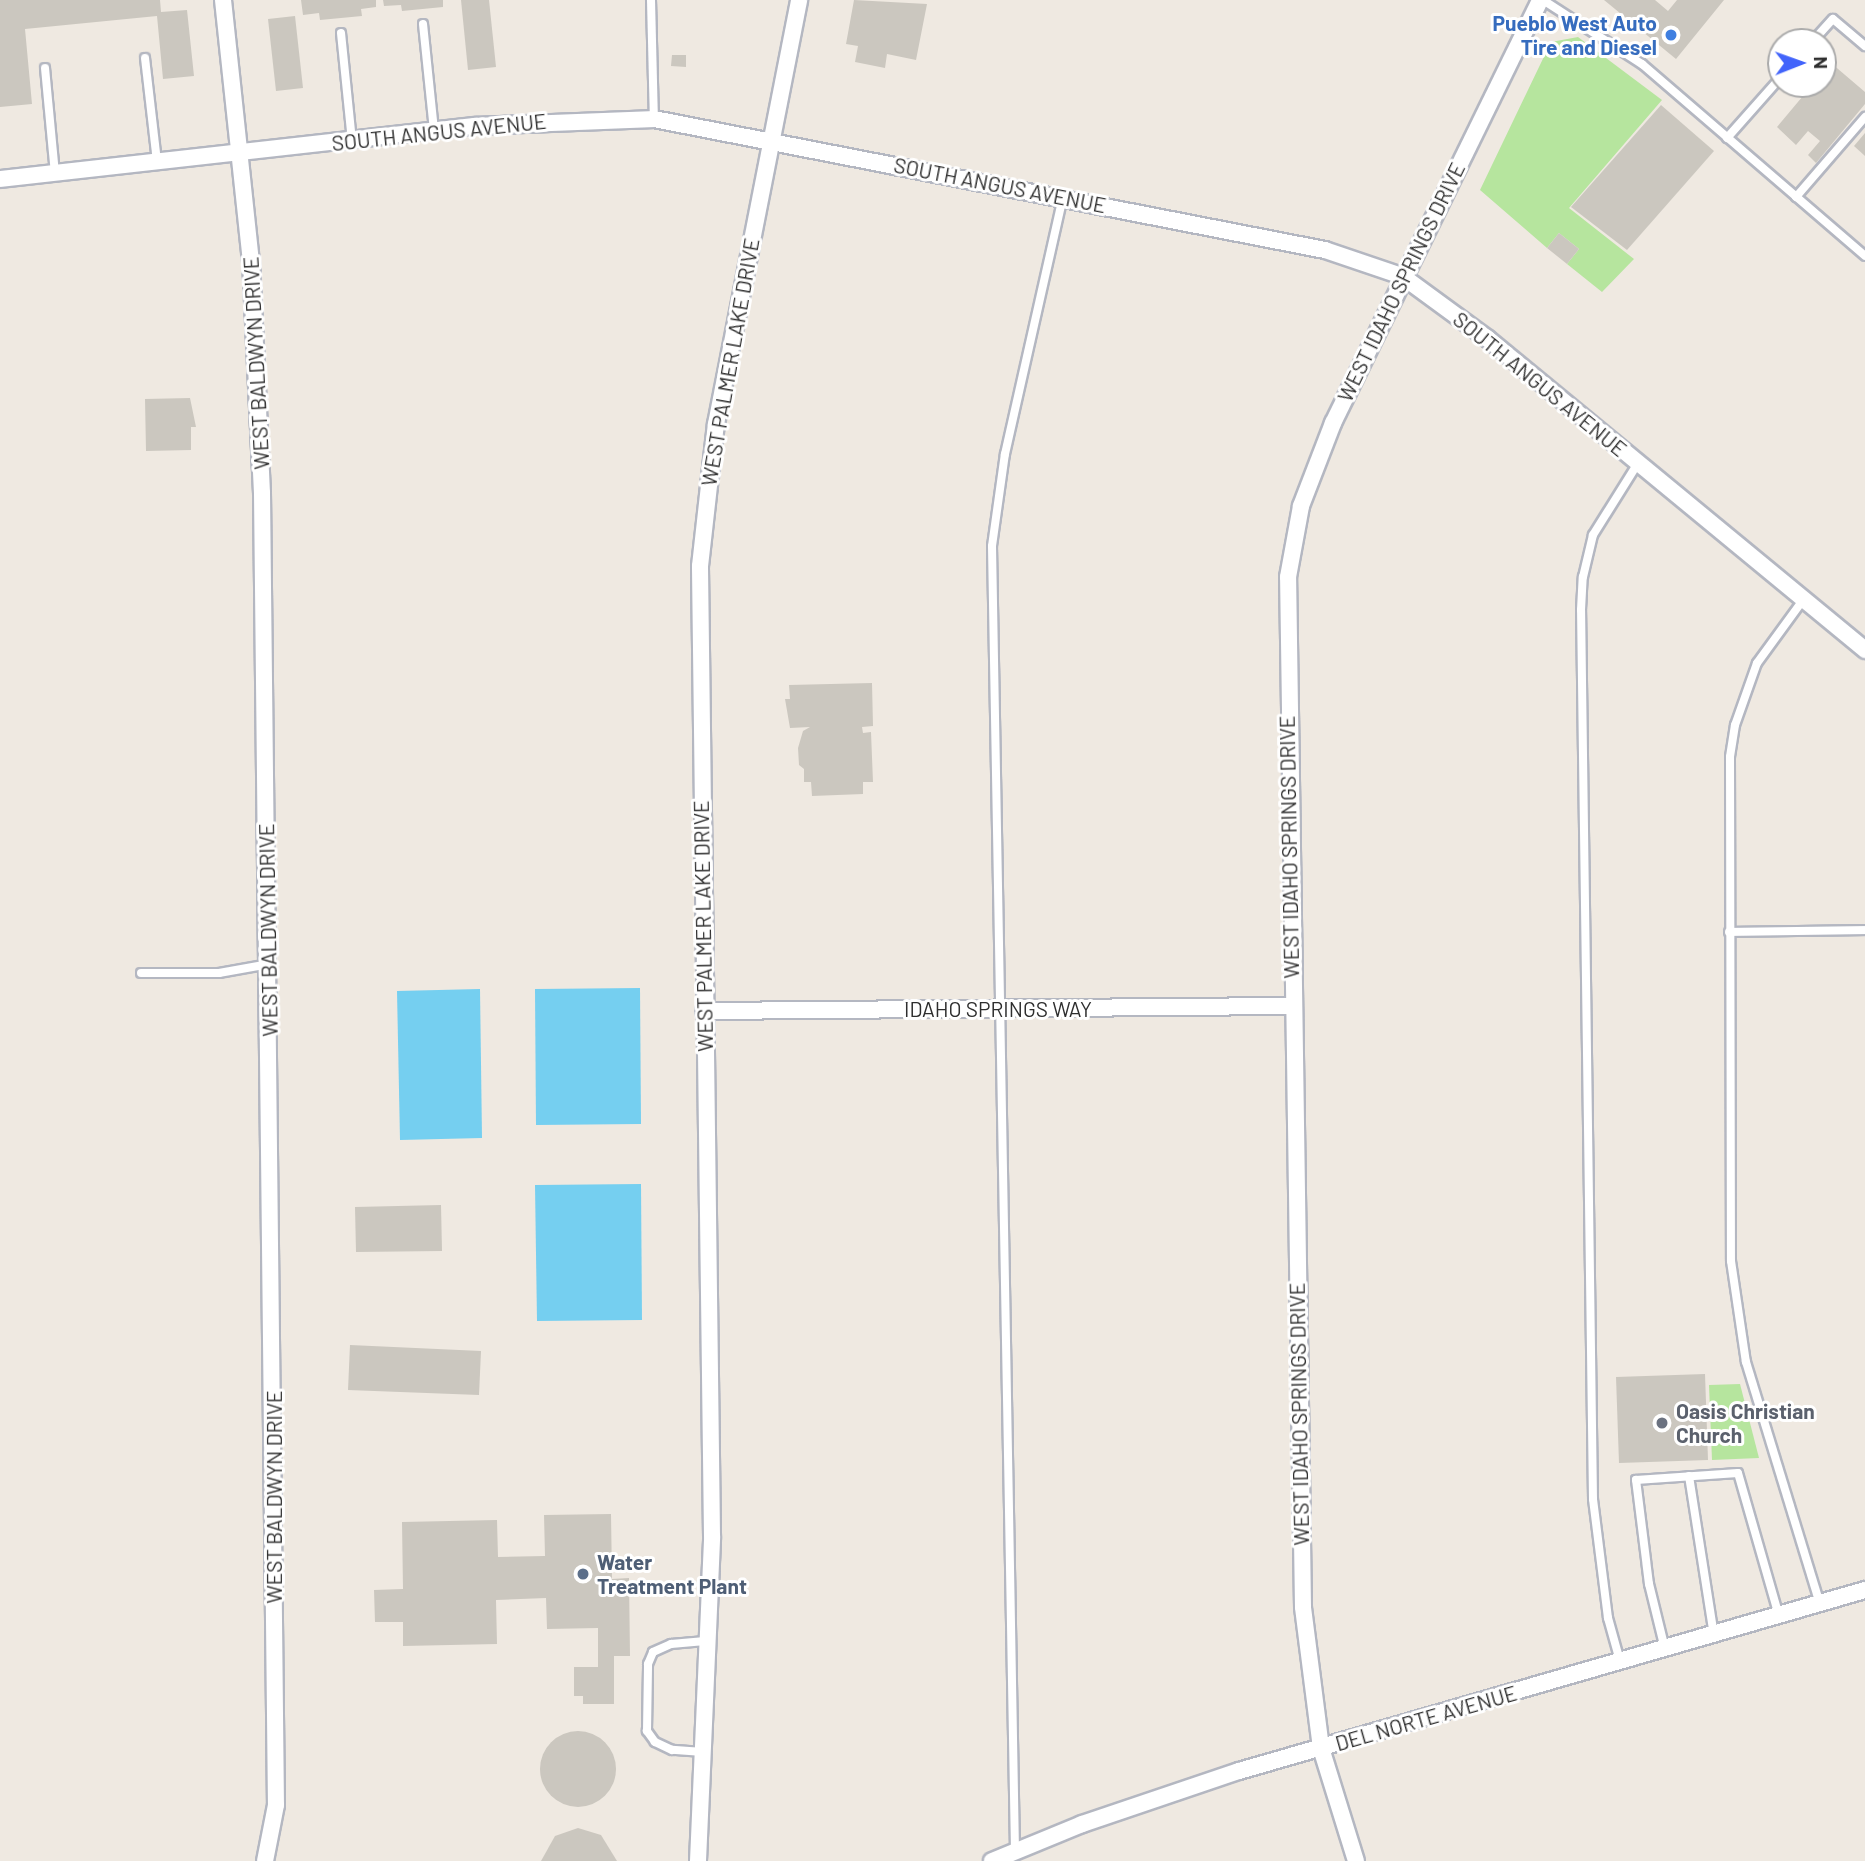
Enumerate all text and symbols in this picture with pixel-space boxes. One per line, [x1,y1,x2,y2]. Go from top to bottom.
place label: Pueblo West Auto Tire and Diesel [1492,10,1657,60]
marker: Pueblo West Auto Tire and Diesel [1663,27,1679,43]
north arrow [1767,28,1837,98]
text: N [1810,56,1833,69]
street label: SOUTH ANGUS AVENUE [330,108,548,156]
street label: SOUTH ANGUS AVENUE [892,152,1108,218]
street label: WEST IDAHO SPRINGS DRIVE [1332,158,1470,406]
street label: WEST PALMER LAKE DRIVE [696,236,764,488]
street label: WEST BALDWYN DRIVE [238,256,274,470]
street label: SOUTH ANGUS AVENUE [1448,306,1632,462]
street label: WEST IDAHO SPRINGS DRIVE [1274,715,1304,979]
street label: WEST PALMER LAKE DRIVE [688,800,718,1052]
street label: WEST BALDWYN DRIVE [254,823,282,1037]
street label: IDAHO SPRINGS WAY [904,996,1092,1022]
street label: WEST IDAHO SPRINGS DRIVE [1284,1282,1314,1546]
street label: WEST BALDWYN DRIVE [261,1390,287,1604]
place label: Oasis Christian Church [1676,1398,1815,1448]
marker: Oasis Christian Church [1654,1415,1670,1431]
place label: Water Treatment Plant [597,1549,747,1599]
marker: Water Treatment Plant [575,1566,591,1582]
street label: DEL NORTE AVENUE [1332,1680,1520,1756]

